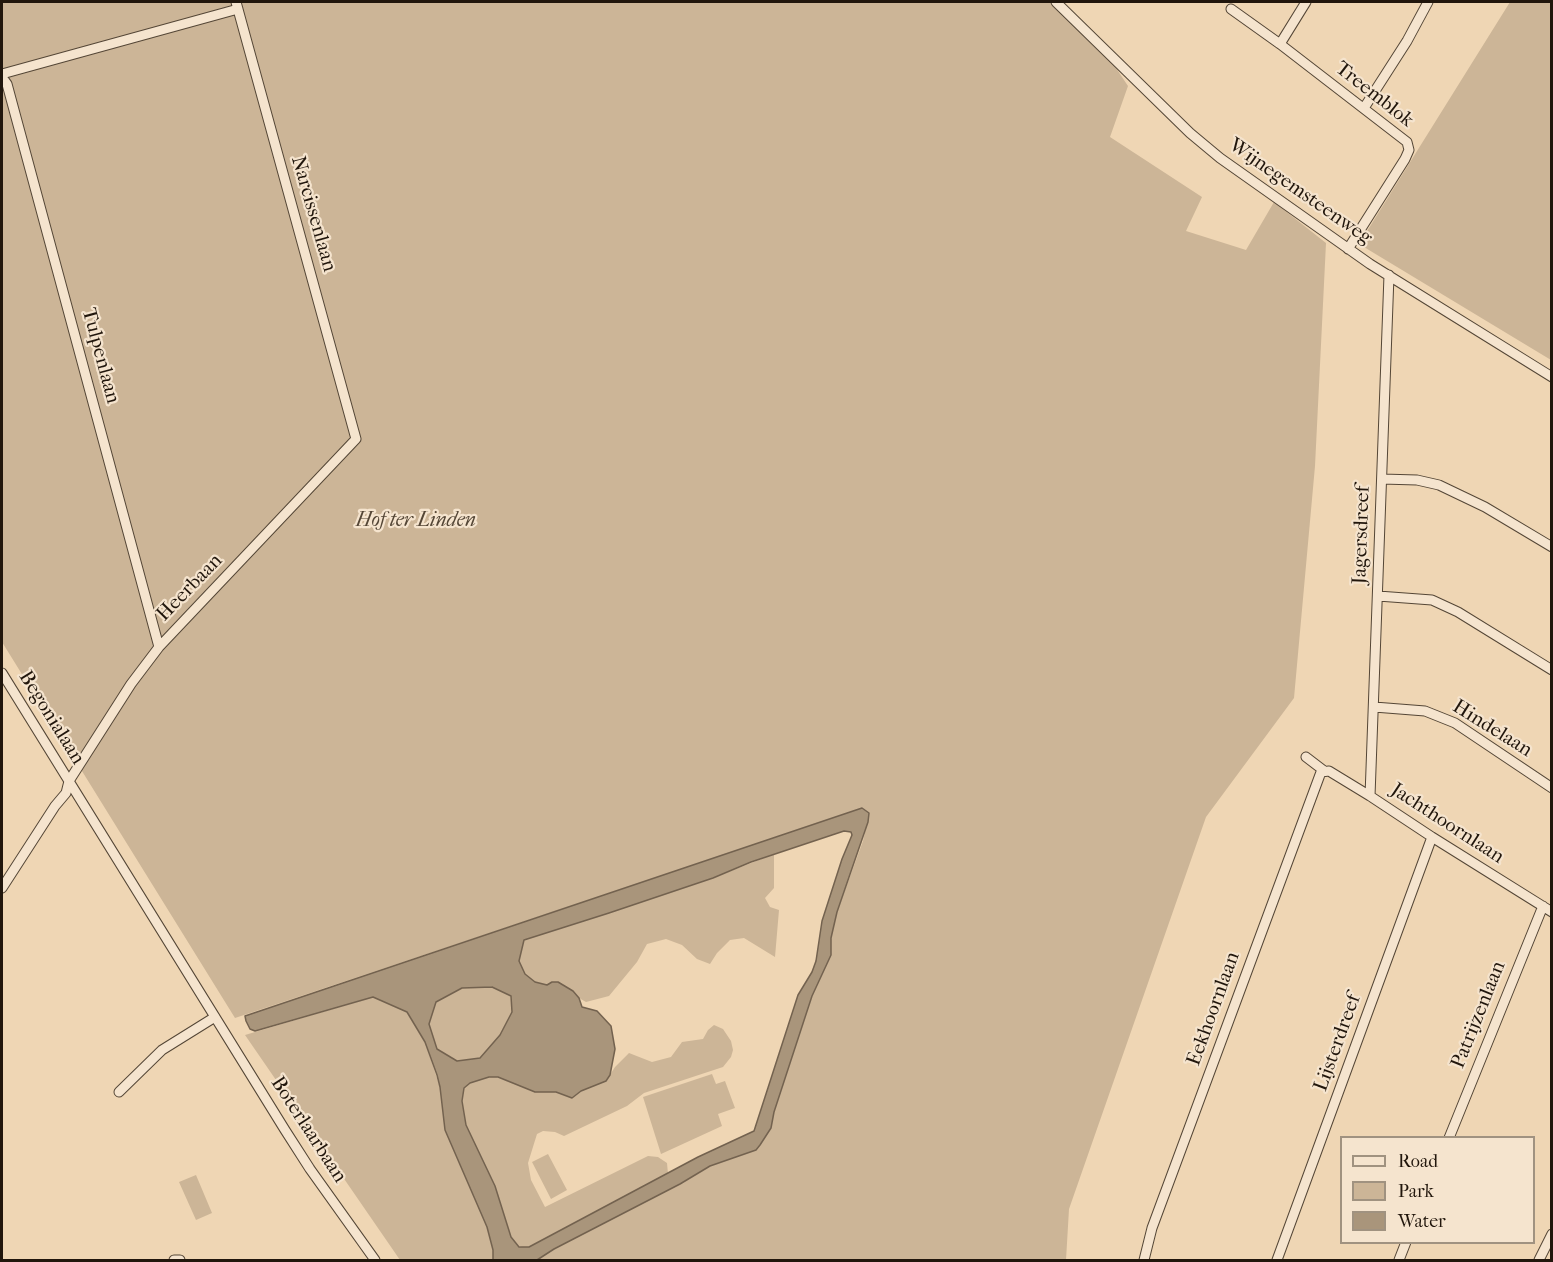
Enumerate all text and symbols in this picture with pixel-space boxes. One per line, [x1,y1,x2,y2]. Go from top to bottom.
street label: Treemblok [1330,57,1418,133]
street label: Wijnegemsteenweg [1224,134,1376,250]
street label: Narcissenlaan [285,153,341,275]
street label: Tulpenlaan [76,306,124,406]
street label: Jagersdreef [1348,485,1376,585]
park label: Hof ter Linden [356,509,476,533]
street label: Heerbaan [152,549,228,627]
street label: Begonialaan [13,667,89,769]
street label: Hindelaan [1448,695,1536,763]
street label: Jachthoornlaan [1386,778,1508,870]
street label: Eekhoornlaan [1182,949,1246,1069]
street label: Patrijzenlaan [1447,958,1511,1072]
street label: Lijsterdreef [1309,991,1367,1095]
street label: Boterlaarbaan [265,1072,351,1188]
legend [1340,1136,1535,1244]
text: Road [1398,1151,1438,1172]
text: Park [1398,1181,1434,1202]
text: Water [1398,1211,1446,1232]

